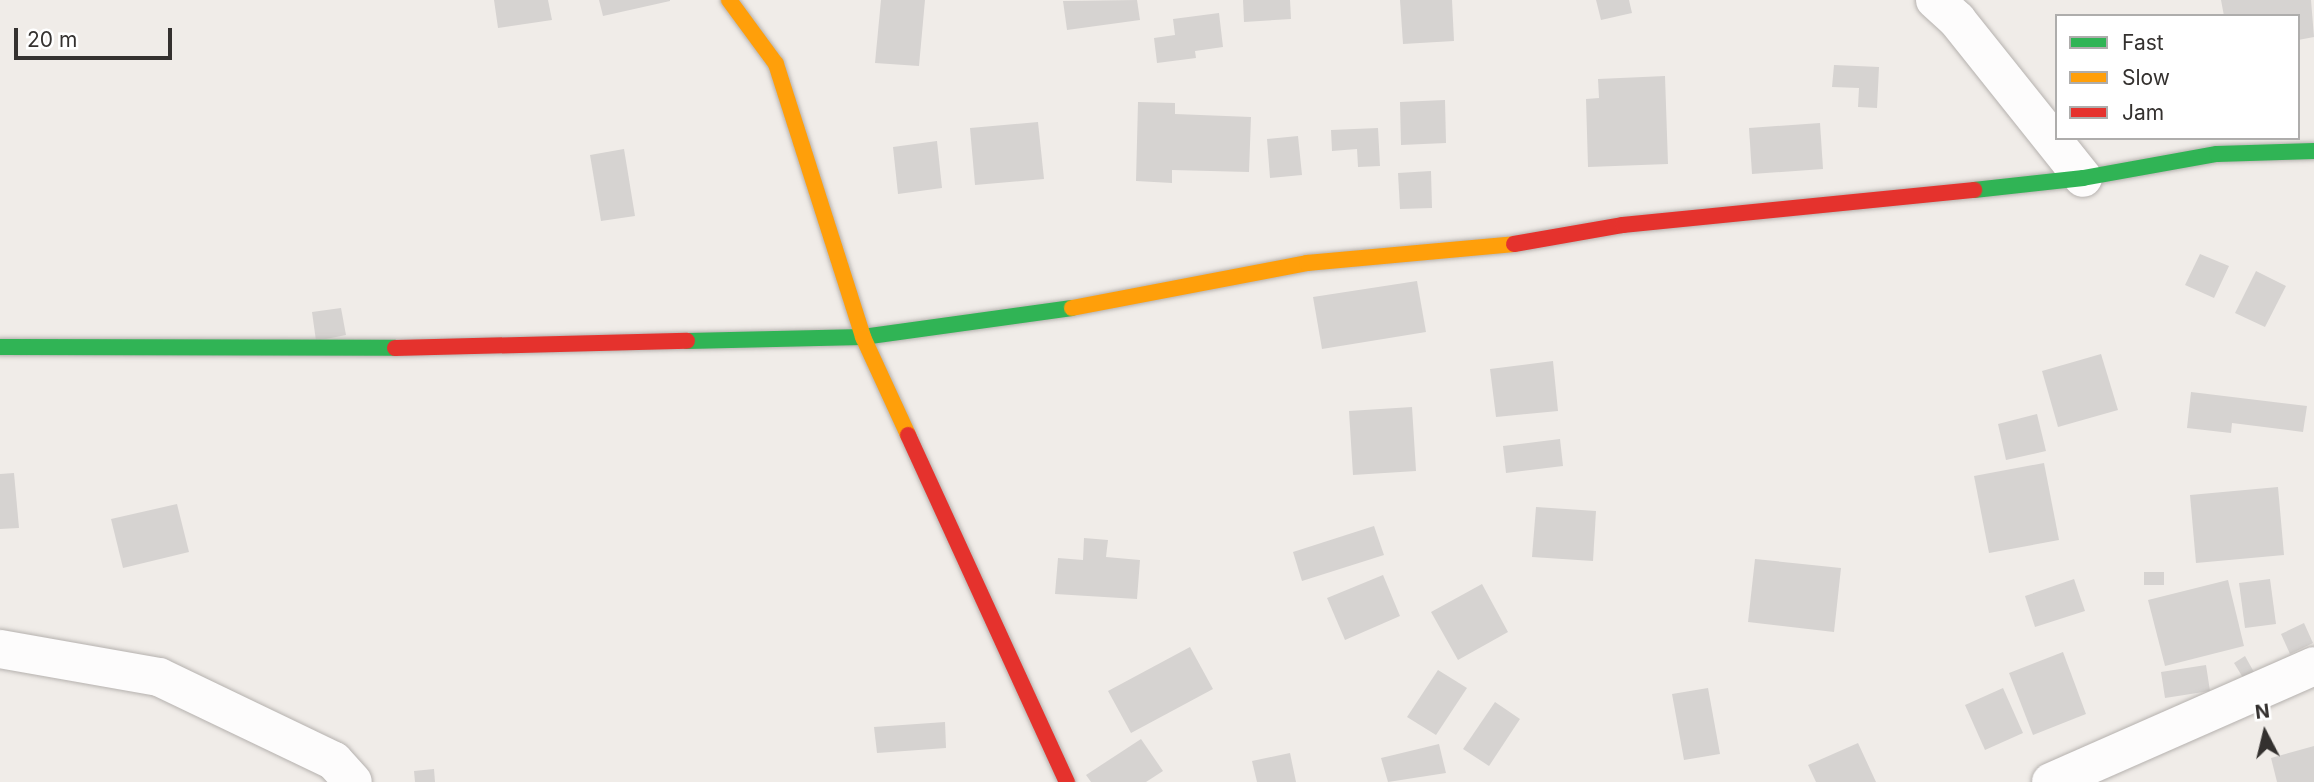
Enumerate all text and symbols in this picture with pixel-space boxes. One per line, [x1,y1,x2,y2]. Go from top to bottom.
scale bar [18,14,175,58]
legend [2055,14,2300,140]
text: 20 m [27,27,77,52]
text: Fast [2122,30,2164,55]
text: Slow [2122,65,2170,90]
text: Jam [2122,100,2164,125]
north arrow [2230,698,2300,768]
text: N [2254,699,2271,724]

